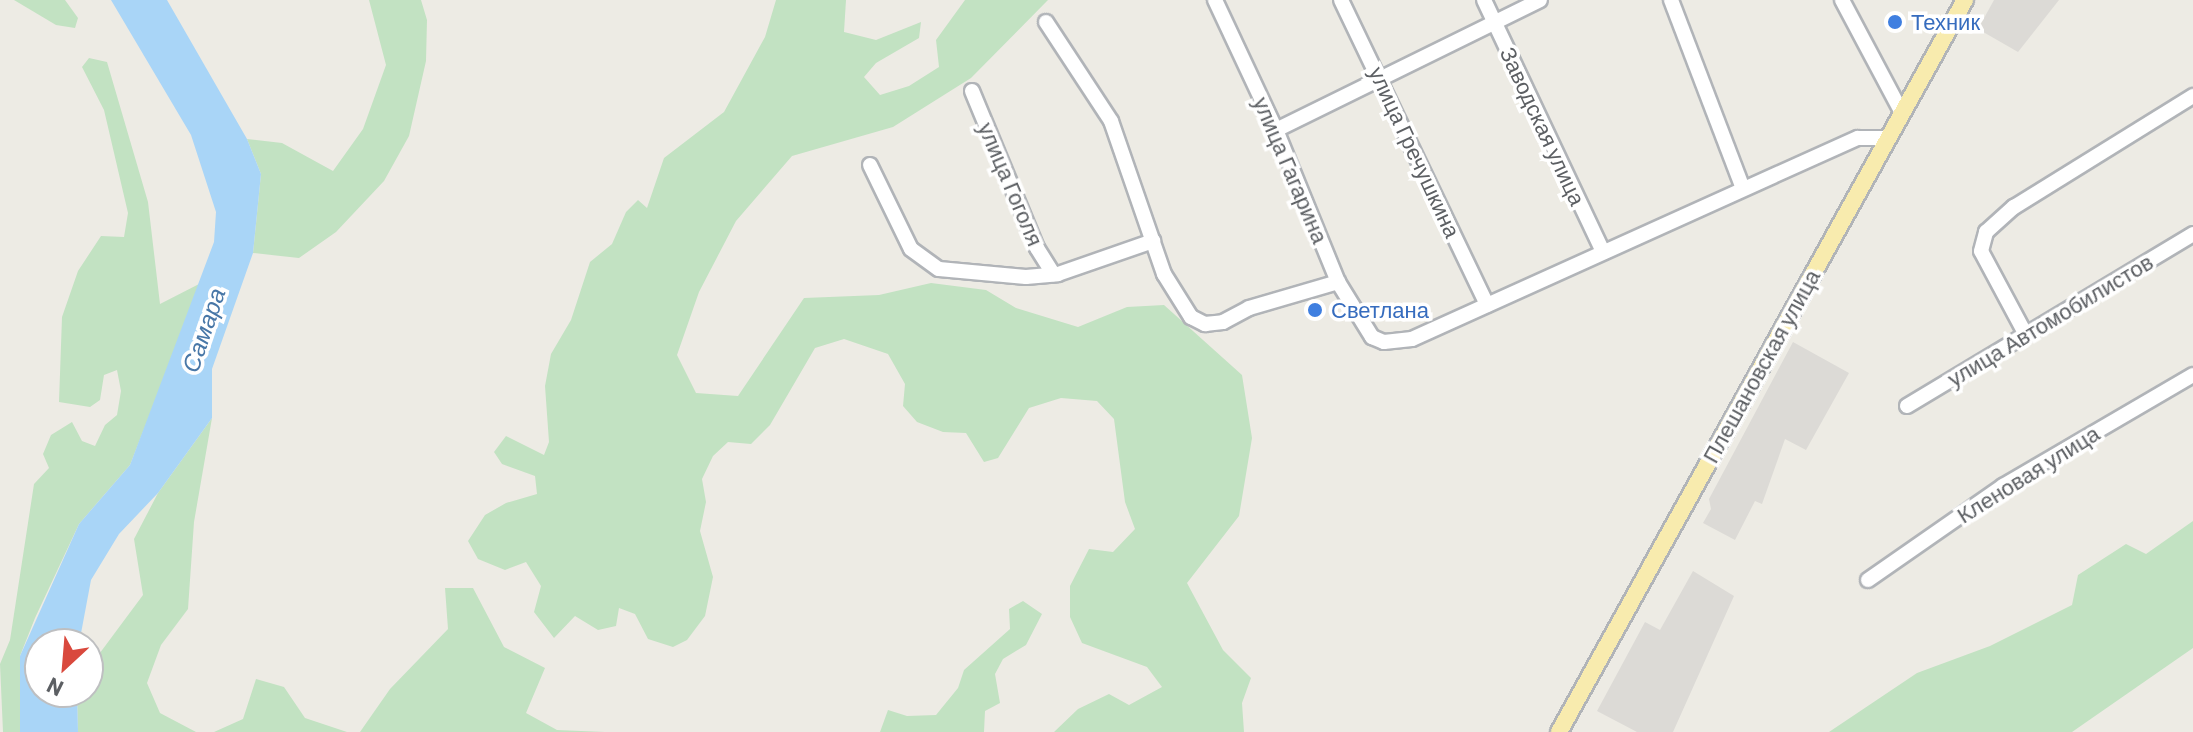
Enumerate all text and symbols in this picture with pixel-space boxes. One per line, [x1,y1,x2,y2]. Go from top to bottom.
place label: Техник [1911,9,1980,35]
marker: Техник [1886,13,1904,31]
street label: Заводская улица [1495,43,1591,209]
street label: улица Гречушкина [1364,62,1466,242]
street label: улица Гагарина [1248,93,1334,247]
street label: улица Гоголя [973,118,1049,250]
street label: улица Автомобилистов [1943,248,2157,392]
street label: Плешановская улица [1697,265,1825,467]
water label: Самара [175,284,231,376]
place label: Светлана [1331,297,1429,323]
marker: Светлана [1306,301,1324,319]
street label: Кленовая улица [1952,420,2104,528]
north arrow [24,628,104,708]
text: N [42,673,67,703]

